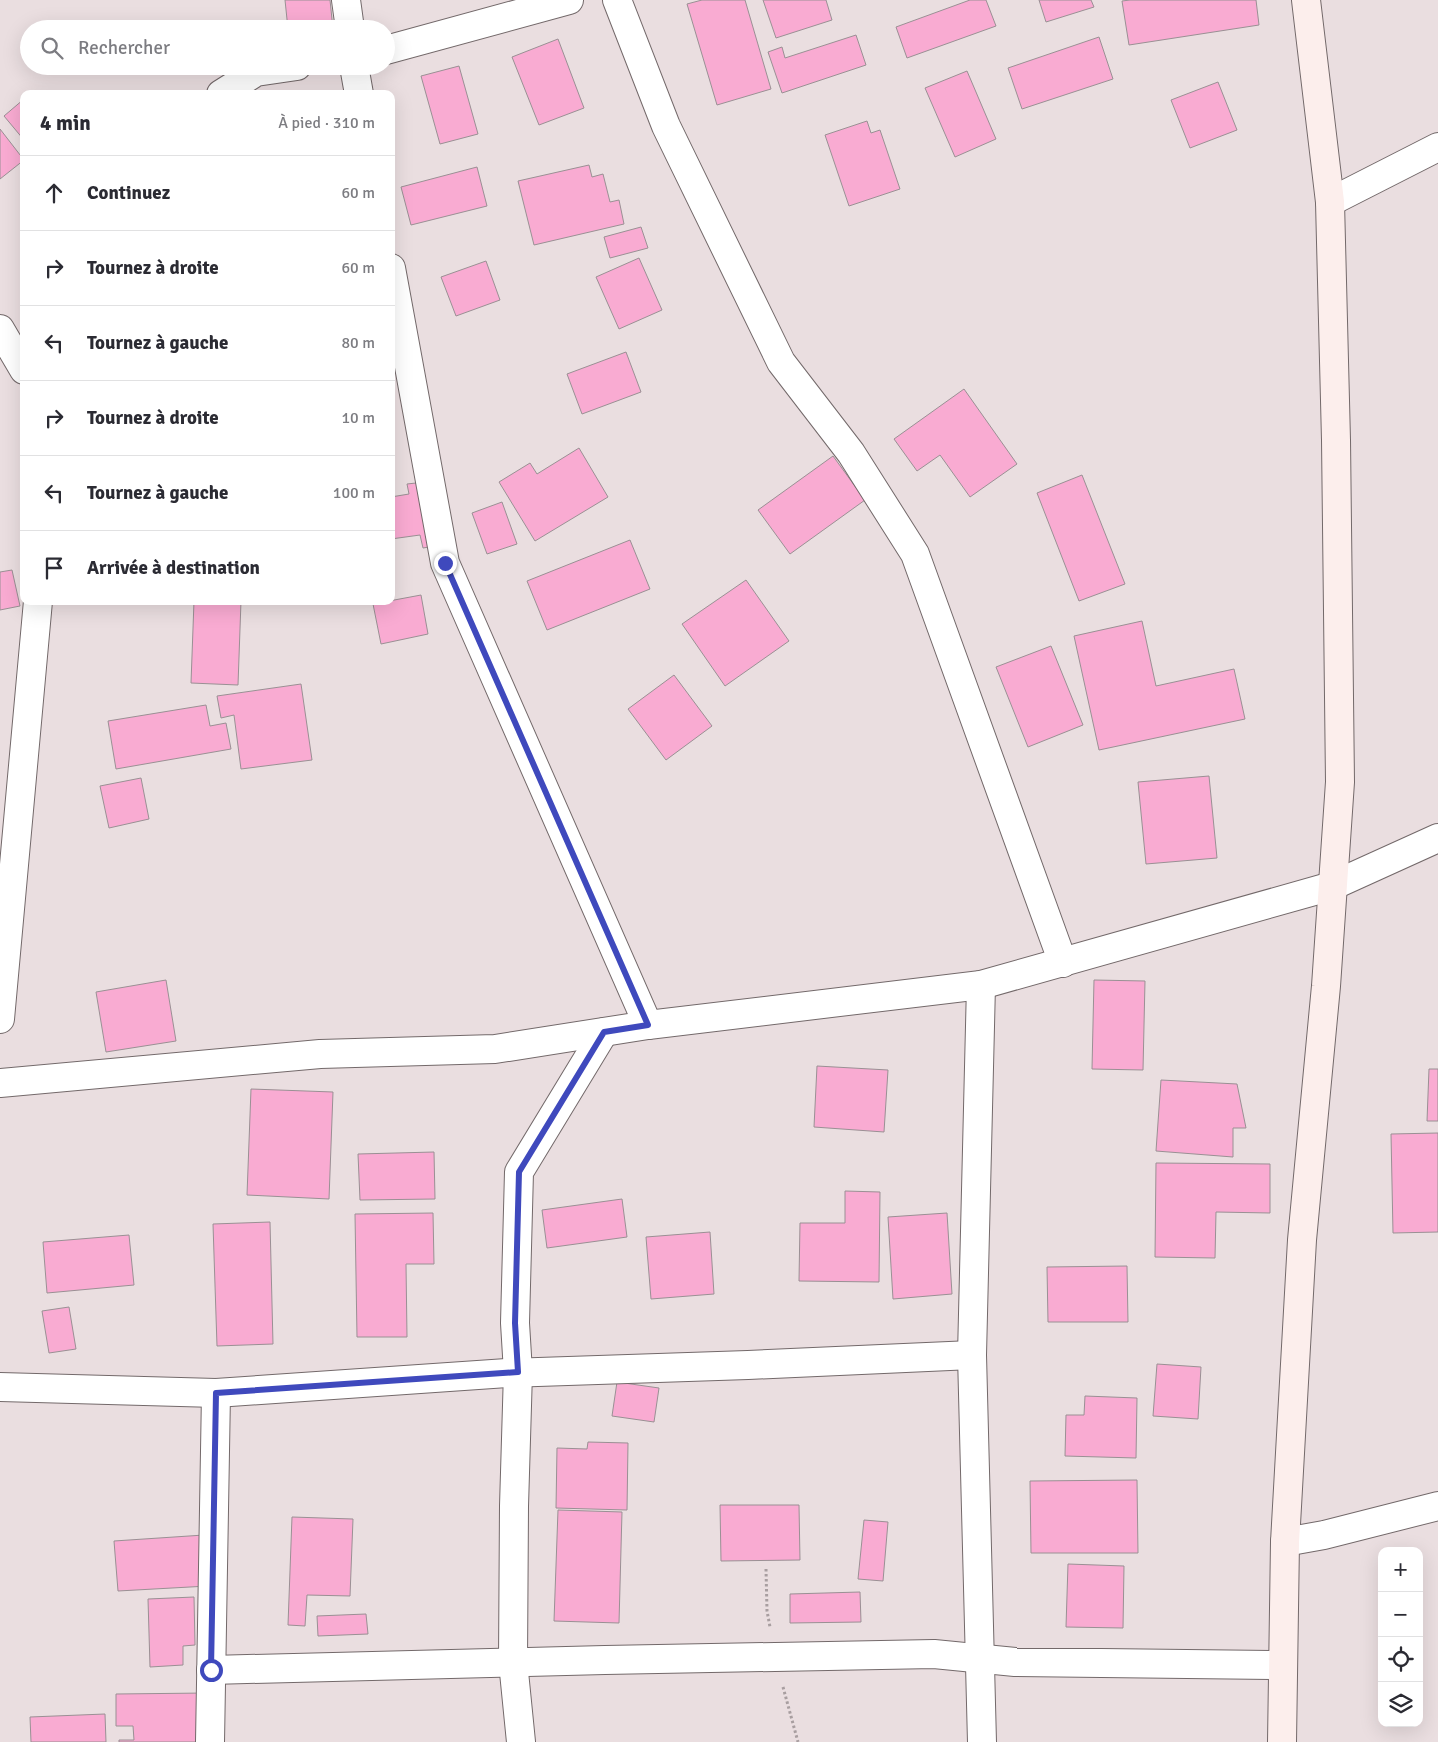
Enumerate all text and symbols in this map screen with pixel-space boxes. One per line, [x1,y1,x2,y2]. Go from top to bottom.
search box [20,20,395,75]
icon: search [38,34,66,62]
text: Rechercher [78,36,170,60]
text: 4 min [40,110,91,136]
text: À pied · 310 m [278,113,375,133]
icon: ahead [40,179,68,207]
text: Continuez [87,181,170,205]
text: 60 m [341,183,375,203]
icon: right [40,254,68,282]
text: Tournez à droite [87,256,219,280]
text: 60 m [341,258,375,278]
icon: left [40,329,68,357]
text: Tournez à gauche [87,331,228,355]
text: 80 m [341,333,375,353]
icon: right [40,404,68,432]
text: Tournez à droite [87,406,219,430]
text: 10 m [341,408,375,428]
icon: left [40,479,68,507]
text: Tournez à gauche [87,481,228,505]
text: 100 m [333,483,375,503]
route end [434,552,457,575]
icon: arrive [40,554,68,582]
text: Arrivée à destination [87,556,260,580]
map controls [1378,1547,1423,1727]
button: + [1378,1547,1423,1592]
button: − [1378,1592,1423,1637]
button: locate [1378,1637,1423,1682]
route start [200,1659,223,1682]
button: layers [1378,1682,1423,1727]

